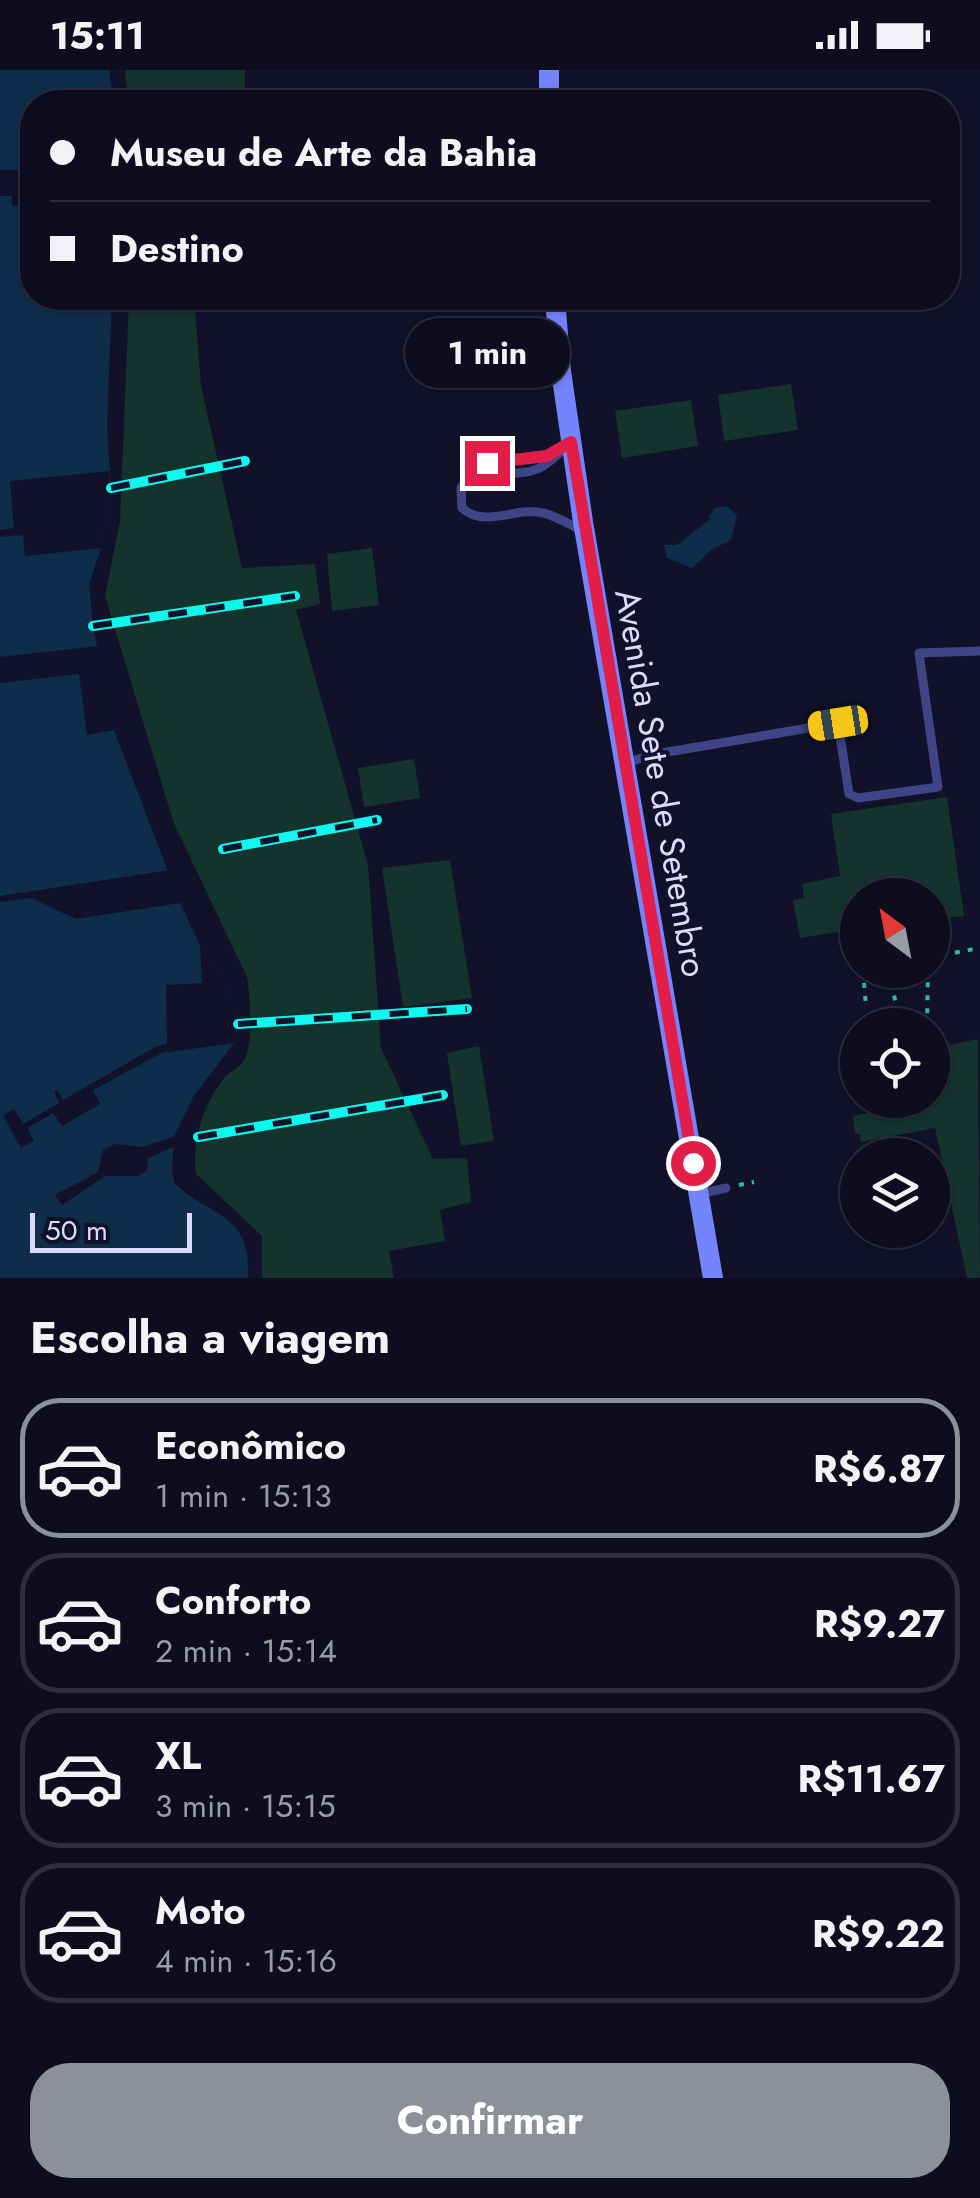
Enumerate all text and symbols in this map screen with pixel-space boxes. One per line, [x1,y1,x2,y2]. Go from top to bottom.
text: 15:11 [50,8,145,63]
text: Museu de Arte da Bahia [110,125,537,180]
text: Destino [110,221,244,276]
callout: 1 min [404,318,570,388]
text: 1 min [448,330,527,376]
route end [465,441,510,486]
street label: Avenida Sete de Setembro [602,585,720,981]
car [806,703,870,743]
north arrow [840,878,950,988]
map controls [840,878,950,1248]
button: locate [840,1008,950,1118]
button: layers [840,1138,950,1248]
route start [671,1141,716,1186]
scale bar [30,1208,192,1252]
text: 50 m [45,1210,108,1251]
text: Escolha a viagem [30,1305,390,1370]
text: Econômico [155,1418,346,1473]
icon: car [35,1423,125,1513]
text: R$6.87 [813,1441,945,1496]
text: 1 min · 15:13 [155,1473,332,1519]
text: Conforto [155,1573,312,1628]
icon: car [35,1578,125,1668]
text: R$9.27 [814,1596,945,1651]
text: 2 min · 15:14 [155,1628,337,1674]
text: XL [155,1728,201,1783]
icon: car [35,1733,125,1823]
text: R$11.67 [798,1751,945,1806]
text: 3 min · 15:15 [155,1783,335,1829]
text: Moto [155,1883,246,1938]
icon: car [35,1888,125,1978]
text: R$9.22 [812,1906,945,1961]
text: 4 min · 15:16 [155,1938,337,1984]
button: Confirmar [30,2063,950,2178]

